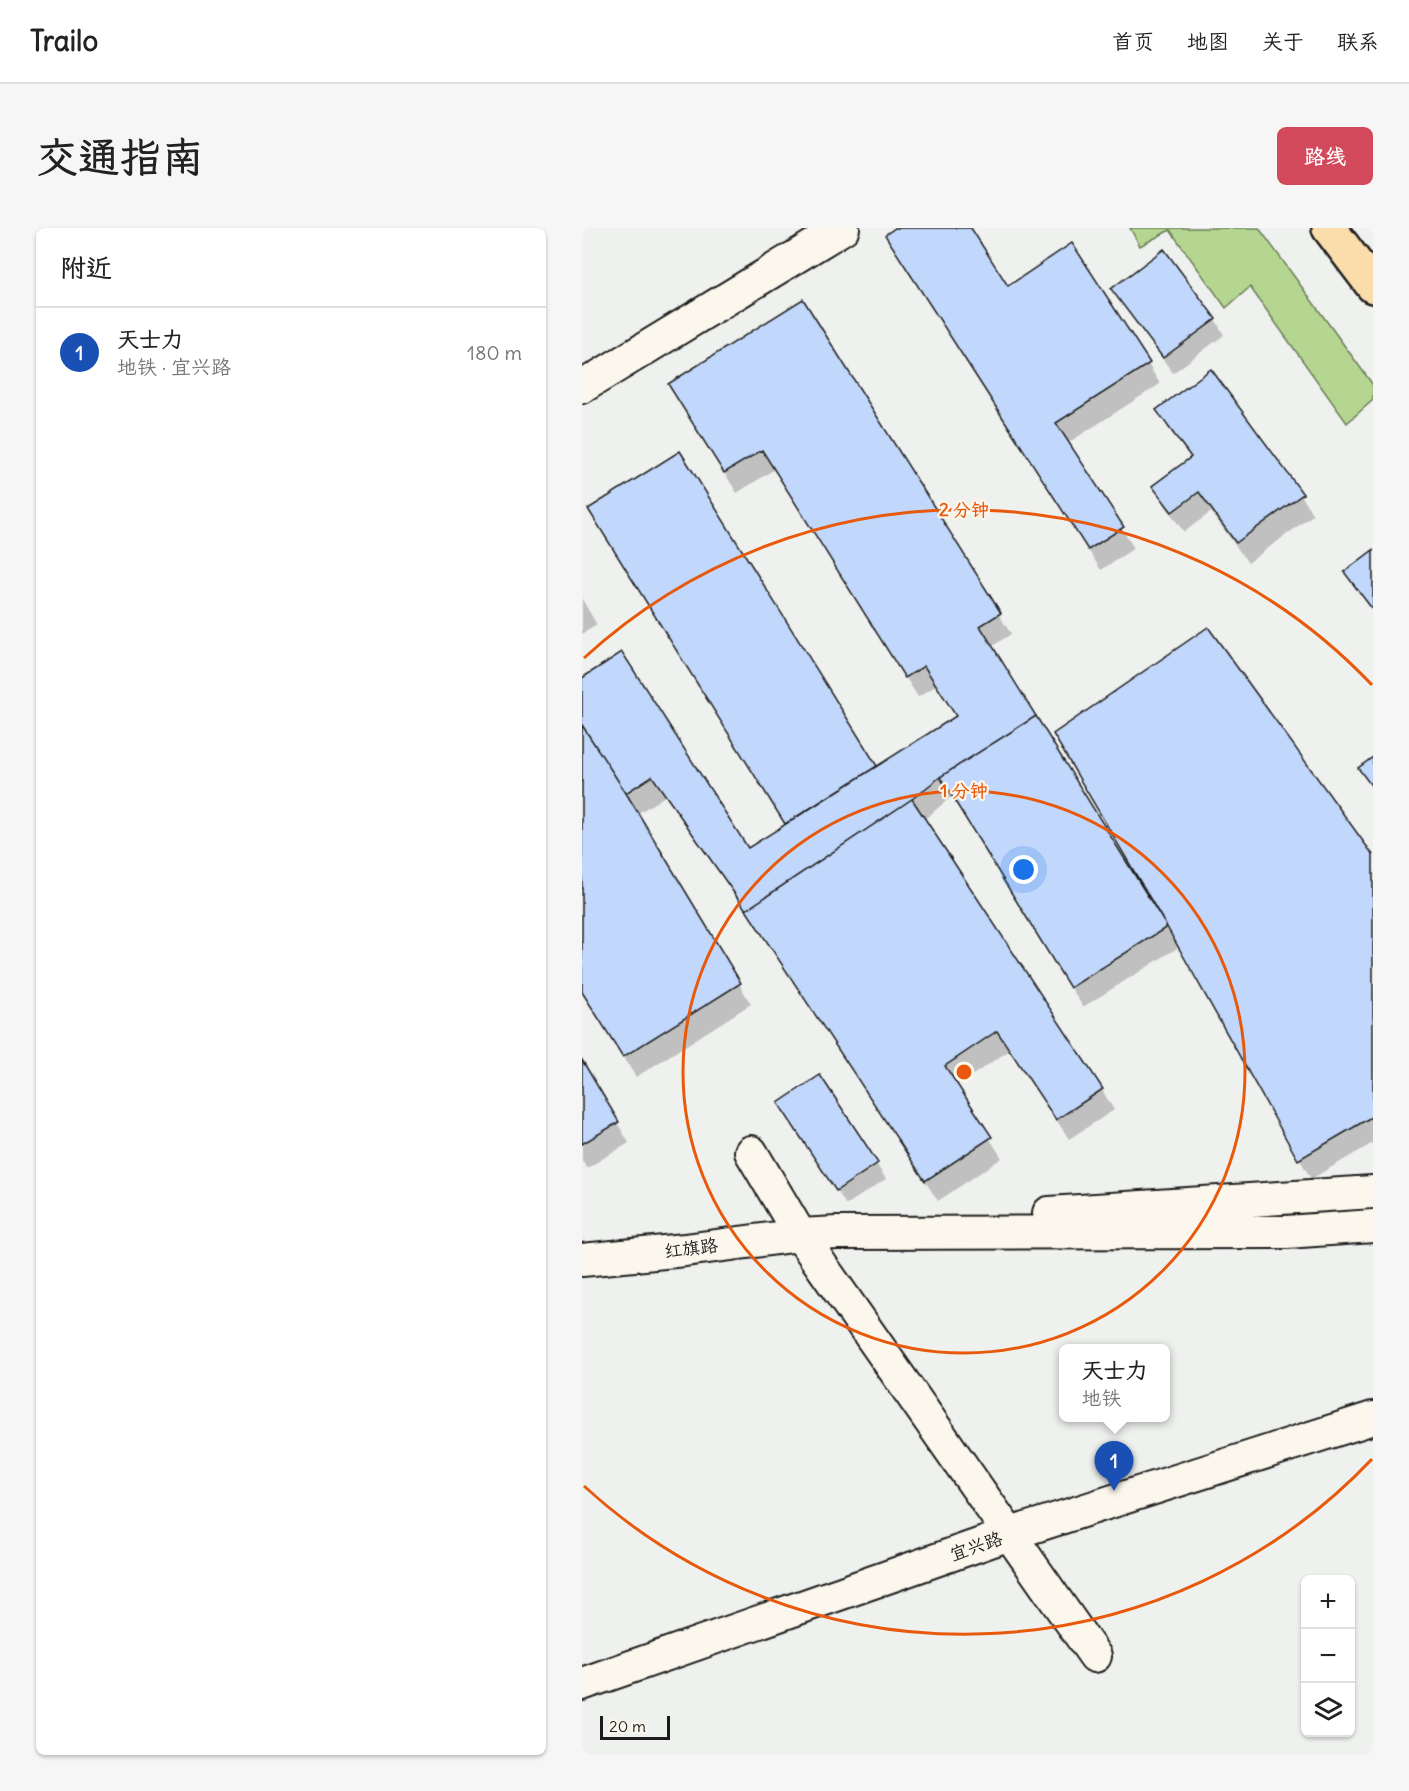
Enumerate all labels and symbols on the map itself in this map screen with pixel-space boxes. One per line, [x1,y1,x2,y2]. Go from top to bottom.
text: 2 分钟 [939,498,989,521]
text: 1 分钟 [940,779,988,802]
your location [1009,855,1038,884]
centre of rings [954,1062,974,1082]
street label: 红旗路 [663,1233,719,1263]
pin: 1 [1094,1442,1134,1491]
street label: 宜兴路 [947,1526,1005,1566]
scale bar [600,1713,670,1740]

